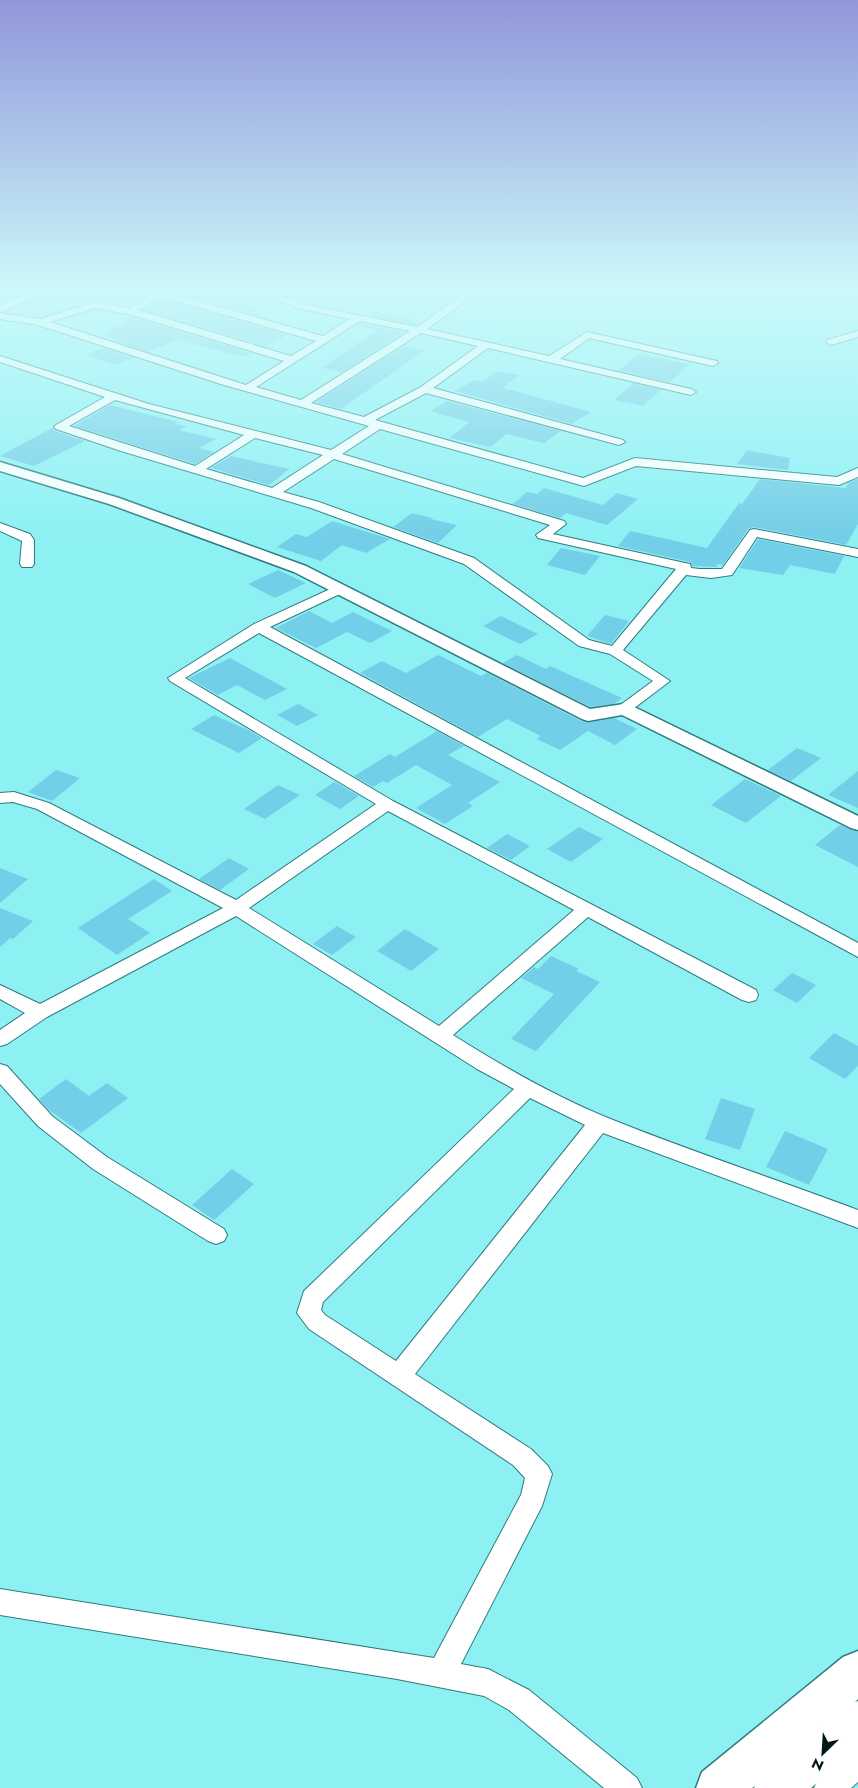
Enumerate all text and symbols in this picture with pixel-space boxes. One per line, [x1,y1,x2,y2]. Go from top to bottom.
north arrow [798,1728,848,1778]
text: N [808,1753,827,1776]

